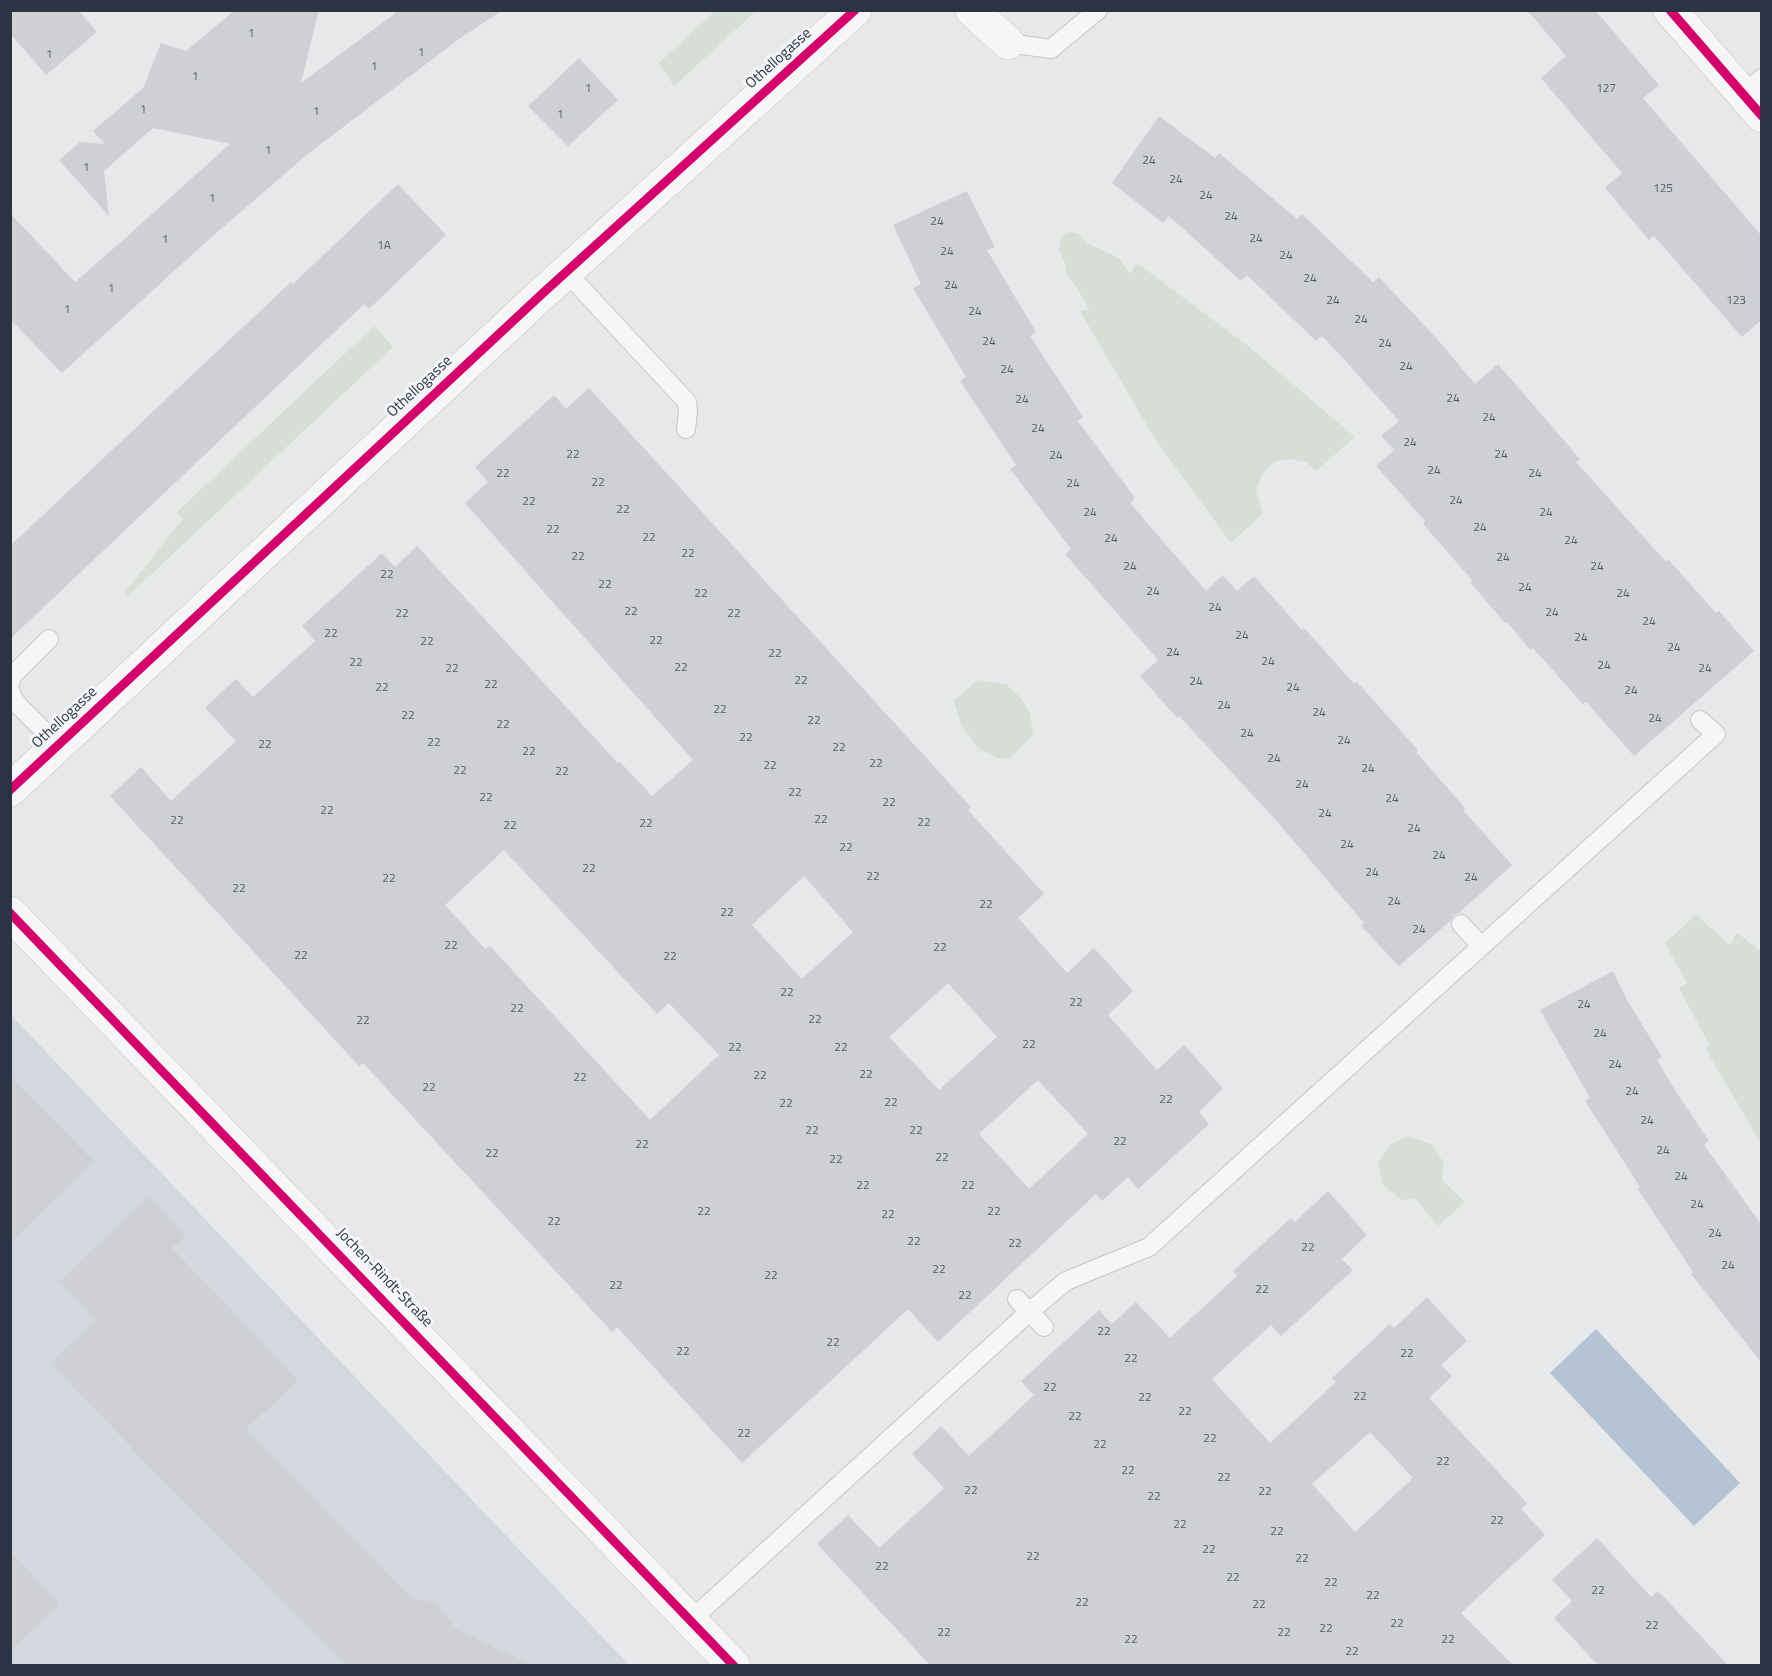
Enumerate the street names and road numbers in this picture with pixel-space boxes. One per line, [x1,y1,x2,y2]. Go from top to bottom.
street label: Othellogasse [742,25,816,93]
street label: Othellogasse [384,352,456,422]
street label: Othellogasse [29,683,101,753]
street label: Jochen-Rindt-Straße [332,1225,436,1331]

